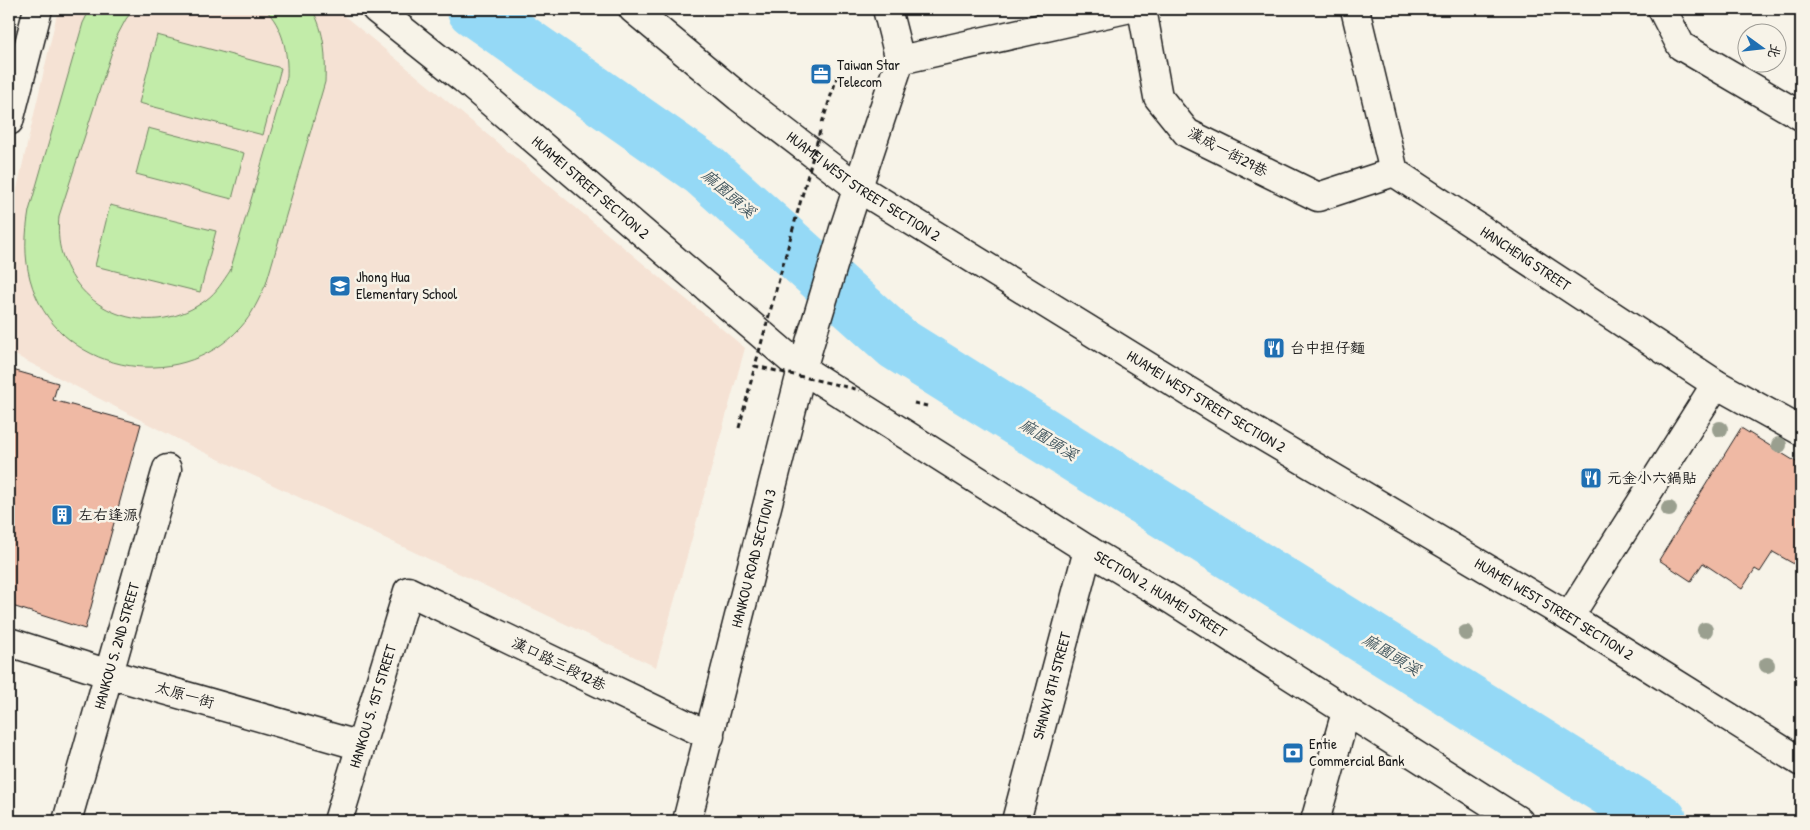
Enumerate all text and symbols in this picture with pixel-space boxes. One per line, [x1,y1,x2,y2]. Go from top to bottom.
north arrow [1738,22,1788,72]
text: 北 [1764,42,1786,61]
place label: Taiwan Star Telecom [837,54,900,92]
office icon: Taiwan Star Telecom [809,62,833,86]
street label: 漢成一街29巷 [1185,122,1272,181]
street label: HUAMEI WEST STREET SECTION 2 [782,126,944,246]
street label: HUAMEI STREET SECTION 2 [527,131,654,243]
water label: 麻園頭溪 [698,164,761,223]
street label: HANCHENG STREET [1477,221,1576,296]
place label: Jhong Hua Elementary School [356,266,457,304]
school or university icon: Jhong Hua Elementary School [328,274,352,298]
restaurant icon: 台中担仔麵 [1262,336,1286,360]
place label: 台中担仔麵 [1290,337,1365,358]
street label: HUAMEI WEST STREET SECTION 2 [1123,345,1290,457]
water label: 麻園頭溪 [1016,413,1083,466]
restaurant icon: 元金小六鍋貼 [1579,466,1603,490]
place label: 元金小六鍋貼 [1607,467,1697,488]
street label: HANKOU ROAD SECTION 3 [726,486,781,630]
building icon: 左右逢源 [50,503,74,527]
place label: 左右逢源 [78,504,138,525]
street label: SECTION 2, HUAMEI STREET [1090,545,1232,643]
street label: HUAMEI WEST STREET SECTION 2 [1471,553,1638,665]
street label: HANKOU S. 2ND STREET [88,579,144,711]
water label: 麻園頭溪 [1359,628,1426,681]
street label: SHANXI 8TH STREET [1027,629,1076,742]
street label: 漢口路三段12巷 [509,632,610,695]
street label: HANKOU S. 1ST STREET [344,641,401,770]
street label: 太原一街 [153,676,217,713]
place label: Entie Commercial Bank [1309,733,1404,771]
bank icon: Entie Commercial Bank [1281,741,1305,765]

